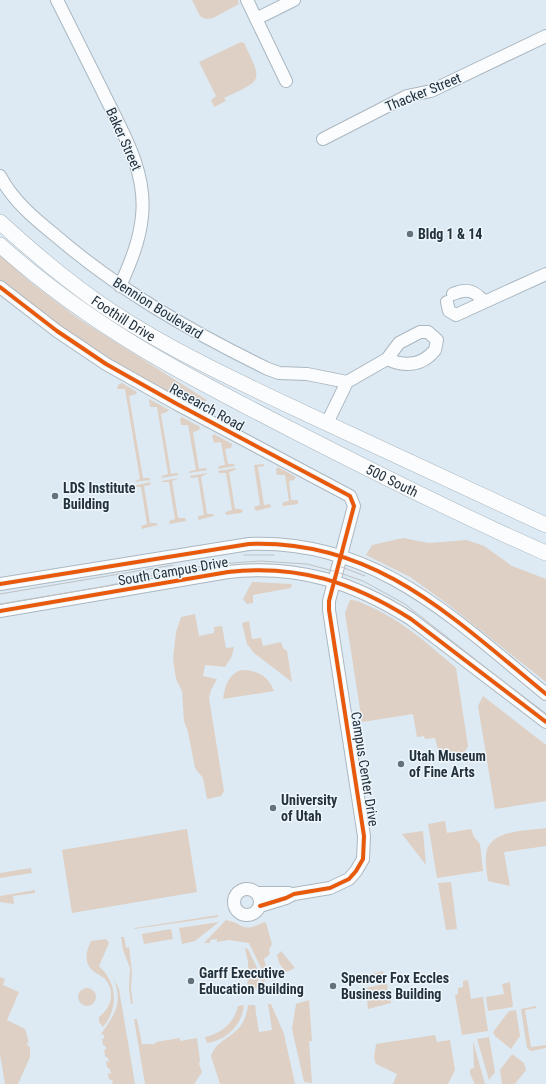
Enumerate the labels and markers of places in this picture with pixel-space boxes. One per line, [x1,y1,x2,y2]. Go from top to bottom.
place label: Bldg 1 & 14 [418,226,482,242]
marker: Bldg 1 & 14 [405,229,415,239]
place label: LDS Institute Building [63,480,136,512]
marker: LDS Institute Building [50,491,60,501]
place label: Utah Museum of Fine Arts [409,748,486,780]
marker: Utah Museum of Fine Arts [396,759,406,769]
place label: University of Utah [281,792,338,824]
marker: University of Utah [268,803,278,813]
place label: Garff Executive Education Building [199,965,304,997]
place label: Spencer Fox Eccles Business Building [341,970,449,1002]
marker: Garff Executive Education Building [186,976,196,986]
marker: Spencer Fox Eccles Business Building [328,981,338,991]

